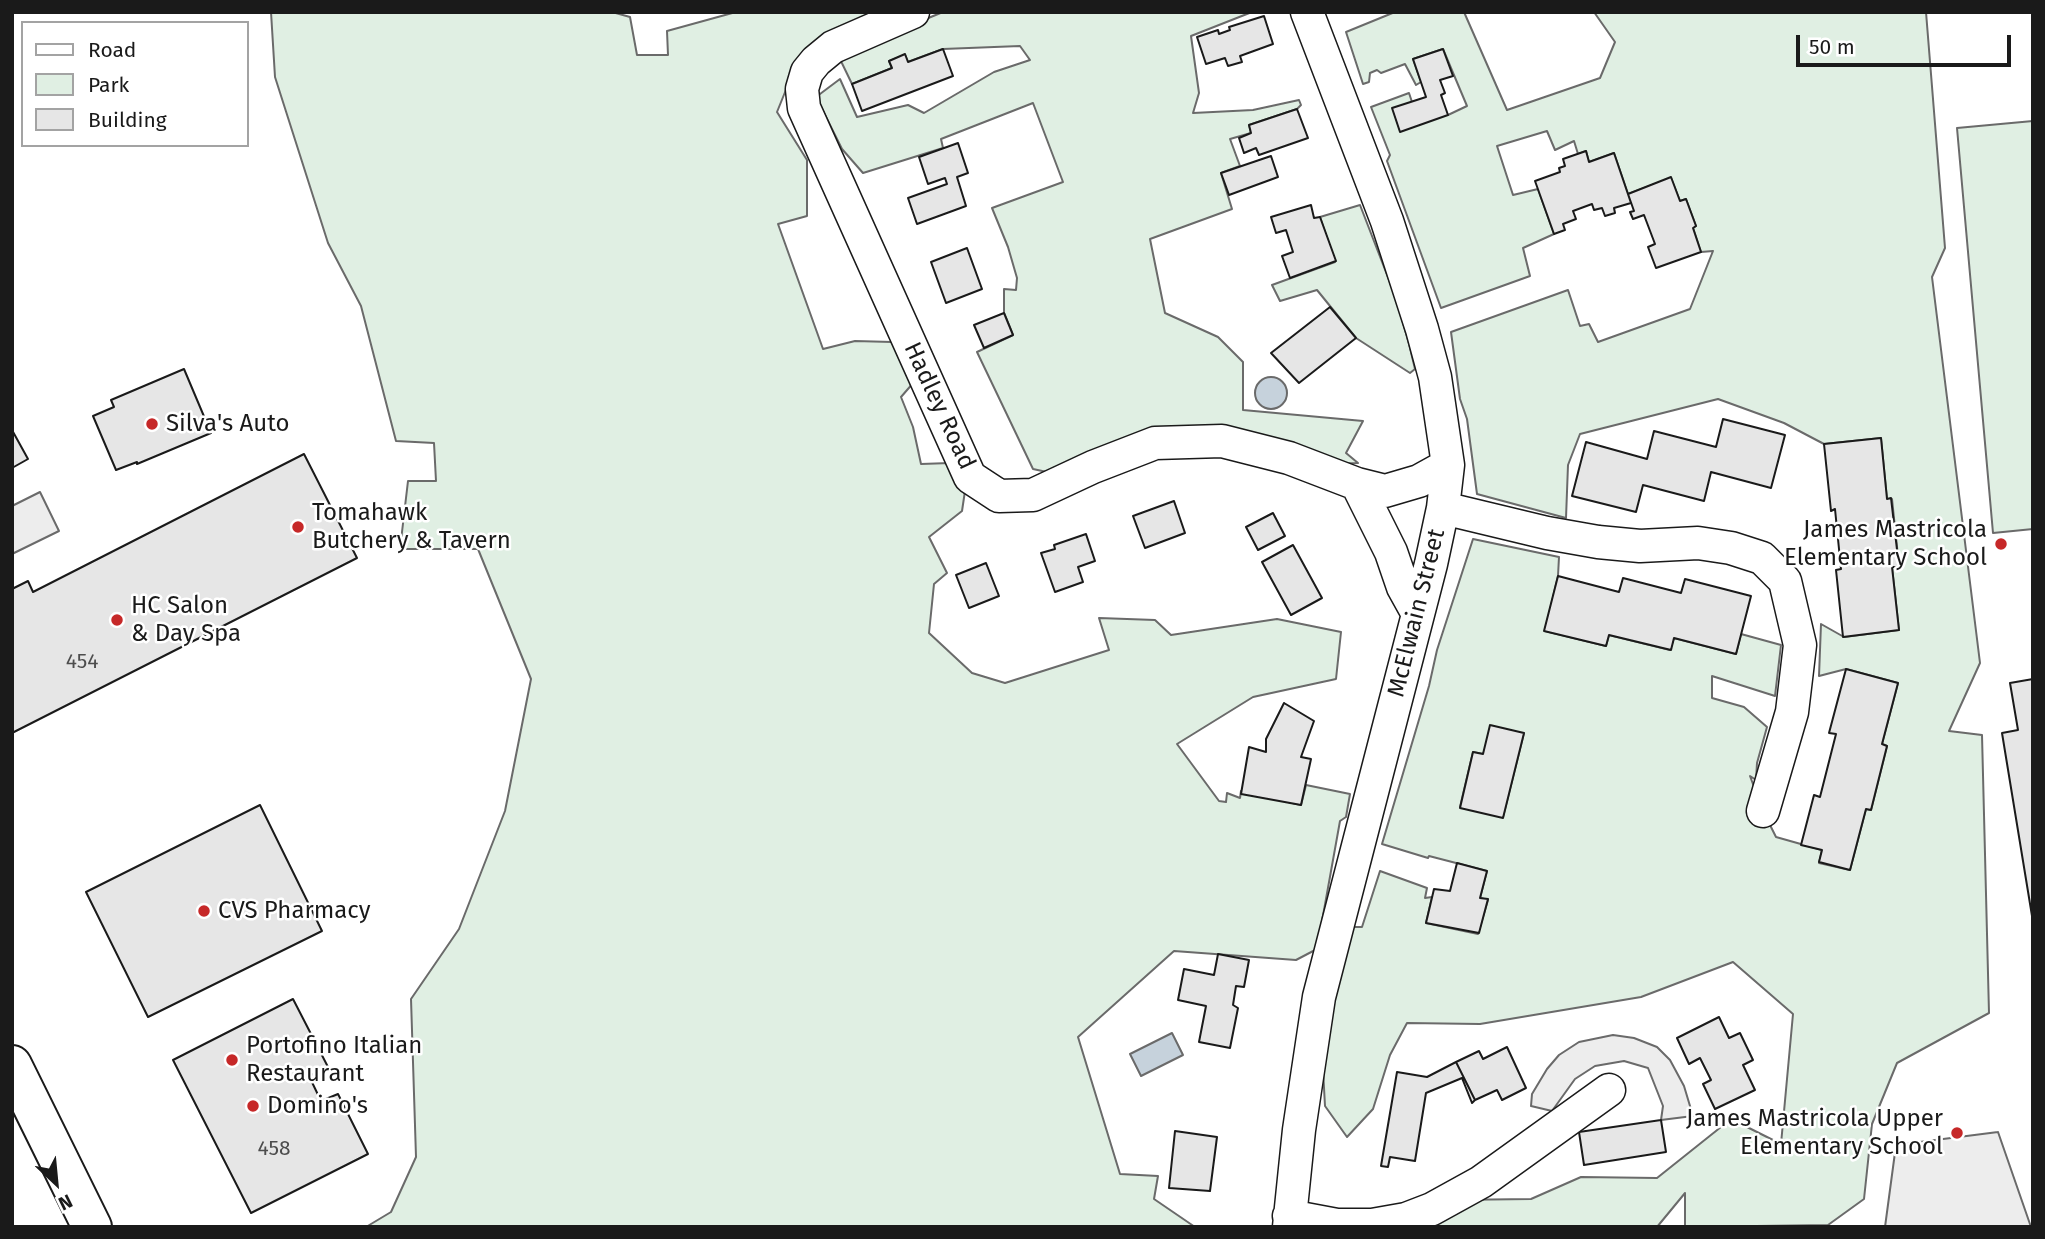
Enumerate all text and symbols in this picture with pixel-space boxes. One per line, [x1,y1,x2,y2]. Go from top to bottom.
legend [21,21,248,147]
scale bar [1800,21,2015,65]
text: 50 m [1809,34,1855,60]
text: Road [88,37,136,63]
text: Park [88,72,129,98]
text: Building [88,107,167,133]
street label: Hadley Road [897,338,981,474]
place label: Silva's Auto [166,410,290,438]
marker: Silva's Auto [144,416,160,432]
place label: Tomahawk Butchery & Tavern [312,499,511,555]
place label: James Mastricola Elementary School [1784,516,1987,572]
marker: Tomahawk Butchery & Tavern [290,519,306,535]
street label: McElwain Street [1382,526,1452,700]
marker: James Mastricola Elementary School [1993,536,2009,552]
place label: HC Salon & Day Spa [131,592,241,648]
marker: HC Salon & Day Spa [109,612,125,628]
house number: 454 [66,649,98,675]
place label: CVS Pharmacy [218,897,371,925]
marker: CVS Pharmacy [196,903,212,919]
place label: Portofino Italian Restaurant [246,1032,422,1088]
marker: Portofino Italian Restaurant [224,1052,240,1068]
place label: Domino's [267,1092,368,1120]
marker: Domino's [245,1098,261,1114]
place label: James Mastricola Upper Elementary School [1686,1105,1943,1161]
marker: James Mastricola Upper Elementary School [1949,1125,1965,1141]
house number: 458 [257,1136,291,1162]
north arrow [21,1148,91,1218]
text: N [55,1189,76,1215]

